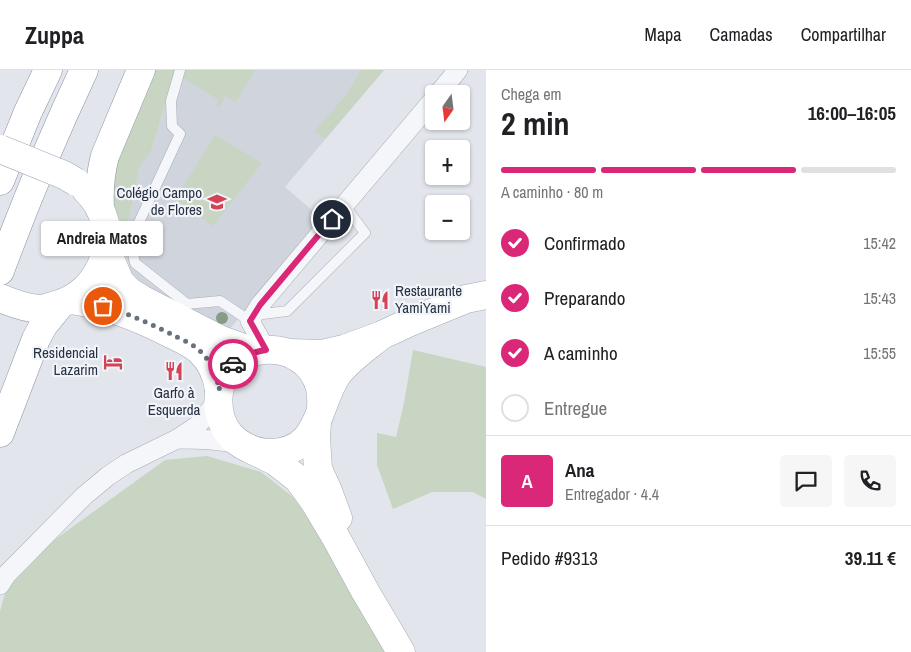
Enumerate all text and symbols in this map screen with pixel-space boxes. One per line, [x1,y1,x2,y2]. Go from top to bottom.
text: Zuppa [25,19,84,51]
text: Mapa [645,22,682,47]
text: Camadas [710,22,773,47]
text: Compartilhar [801,22,886,47]
text: Chega em [501,83,562,105]
north arrow [425,85,470,130]
map controls [425,85,470,240]
text: 16:00–16:05 [808,100,896,126]
text: 2 min [501,102,570,145]
button: + [425,140,470,185]
text: A caminho · 80 m [501,181,603,203]
place label: Colégio Campo de Flores [117,182,202,220]
school or university icon: Colégio Campo de Flores [206,191,228,213]
button: − [425,195,470,240]
pin [311,198,353,240]
icon: home [318,205,346,233]
callout: Andreia Matos [42,221,164,256]
text: Andreia Matos [57,227,147,249]
icon: check [501,229,529,257]
text: Confirmado [544,230,625,256]
text: 15:42 [863,232,896,254]
place label: Restaurante YamiYami [395,280,462,318]
icon: check [501,284,529,312]
pin [82,285,124,327]
text: Preparando [544,285,625,311]
text: 15:43 [863,287,896,309]
restaurant icon: Restaurante YamiYami [369,289,391,311]
icon: bag [89,292,117,320]
courier [208,339,258,389]
icon: check [501,339,529,367]
text: A caminho [544,340,618,366]
place label: Residencial Lazarim [33,342,98,380]
text: 15:55 [863,342,896,364]
icon: car [219,350,247,378]
hotel icon: Residencial Lazarim [102,351,124,373]
restaurant icon: Garfo à Esquerda [163,360,185,382]
place label: Garfo à Esquerda [148,382,200,420]
text: Entregue [544,395,607,421]
button: chat [780,455,832,507]
button: phone [844,455,896,507]
text: Ana [565,457,594,483]
text: A [521,468,533,494]
text: Entregador · 4.4 [565,483,659,505]
text: Pedido #9313 [501,545,598,571]
text: 39.11 € [845,545,896,571]

